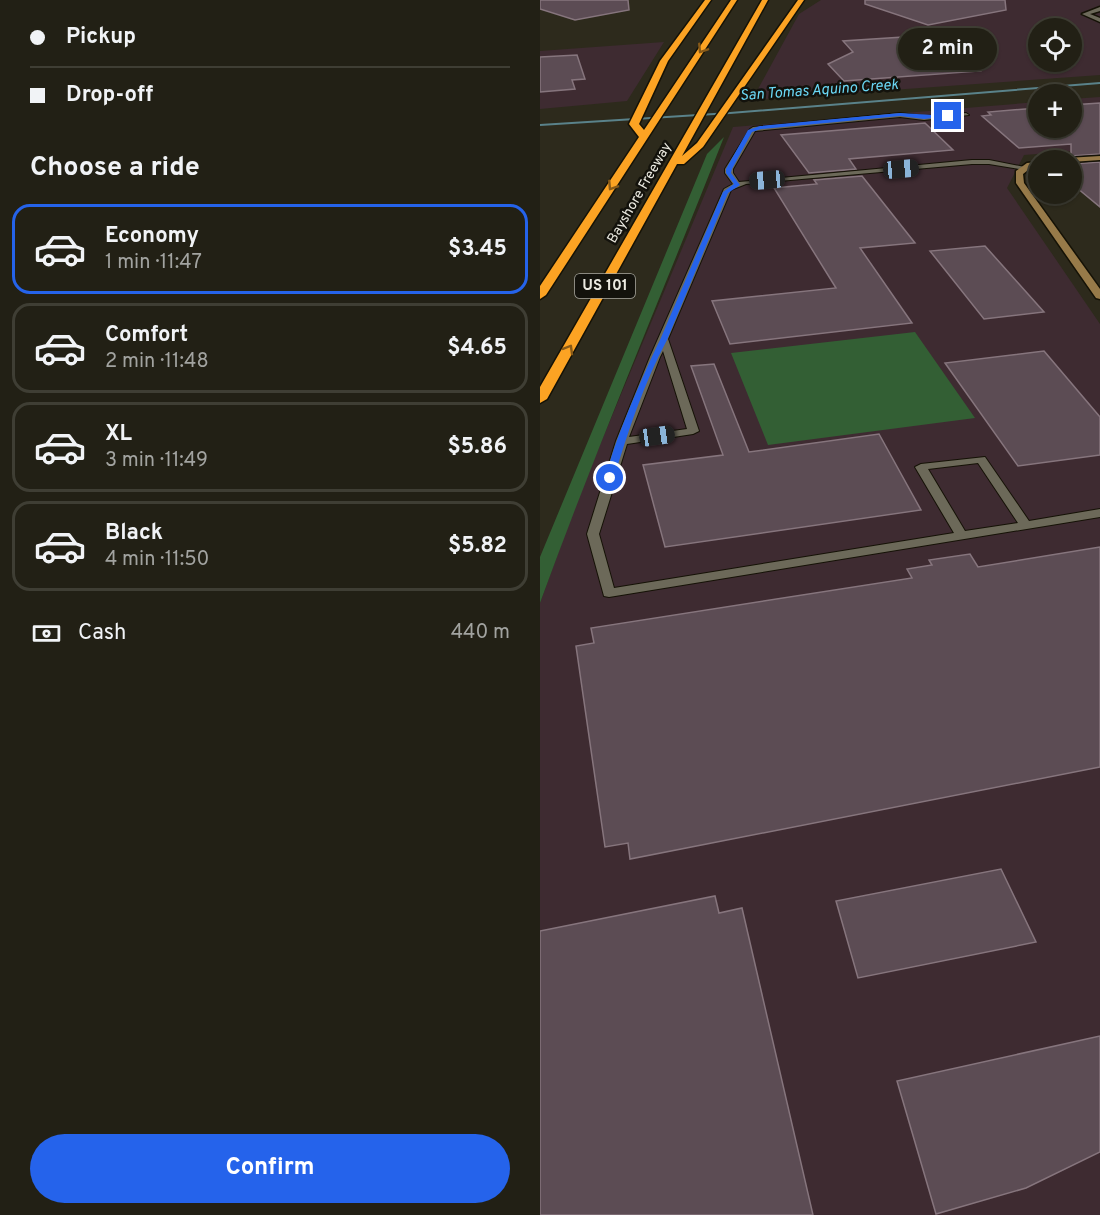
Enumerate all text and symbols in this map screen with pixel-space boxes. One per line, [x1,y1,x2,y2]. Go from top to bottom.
map controls [1028,18,1082,204]
button: locate [1028,18,1082,72]
text: Pickup [66,24,136,51]
callout: 2 min [898,29,998,71]
text: 2 min [921,36,974,62]
one-way arrow [697,43,709,53]
water label: San Tomas Aquino Creek [739,76,899,106]
text: Drop-off [66,82,153,109]
button: + [1028,84,1082,138]
route end [934,102,961,129]
street label: Bayshore Freeway [604,139,676,247]
button: − [1028,150,1082,204]
text: Choose a ride [30,151,200,185]
car [882,158,920,180]
car [748,169,786,191]
one-way arrow [607,180,619,190]
icon: car [33,222,87,276]
text: Economy [105,223,199,250]
text: $3.45 [448,236,507,263]
text: 1 min · 11:47 [105,250,202,276]
road number: US 101 [575,274,635,298]
icon: car [33,321,87,375]
text: Comfort [105,322,188,349]
text: $4.65 [447,335,507,362]
one-way arrow [562,344,573,355]
text: 2 min · 11:48 [105,349,209,375]
icon: car [33,420,87,474]
text: XL [105,421,132,448]
car [638,425,676,447]
text: $5.86 [448,434,507,461]
text: 3 min · 11:49 [105,448,208,474]
route start [596,464,623,491]
icon: car [33,519,87,573]
text: Black [105,520,163,547]
text: $5.82 [448,533,507,560]
text: 4 min · 11:50 [105,547,209,573]
icon: cash [30,617,63,650]
text: Cash [78,620,127,647]
text: 440 m [451,620,510,646]
button: Confirm [30,1134,510,1203]

